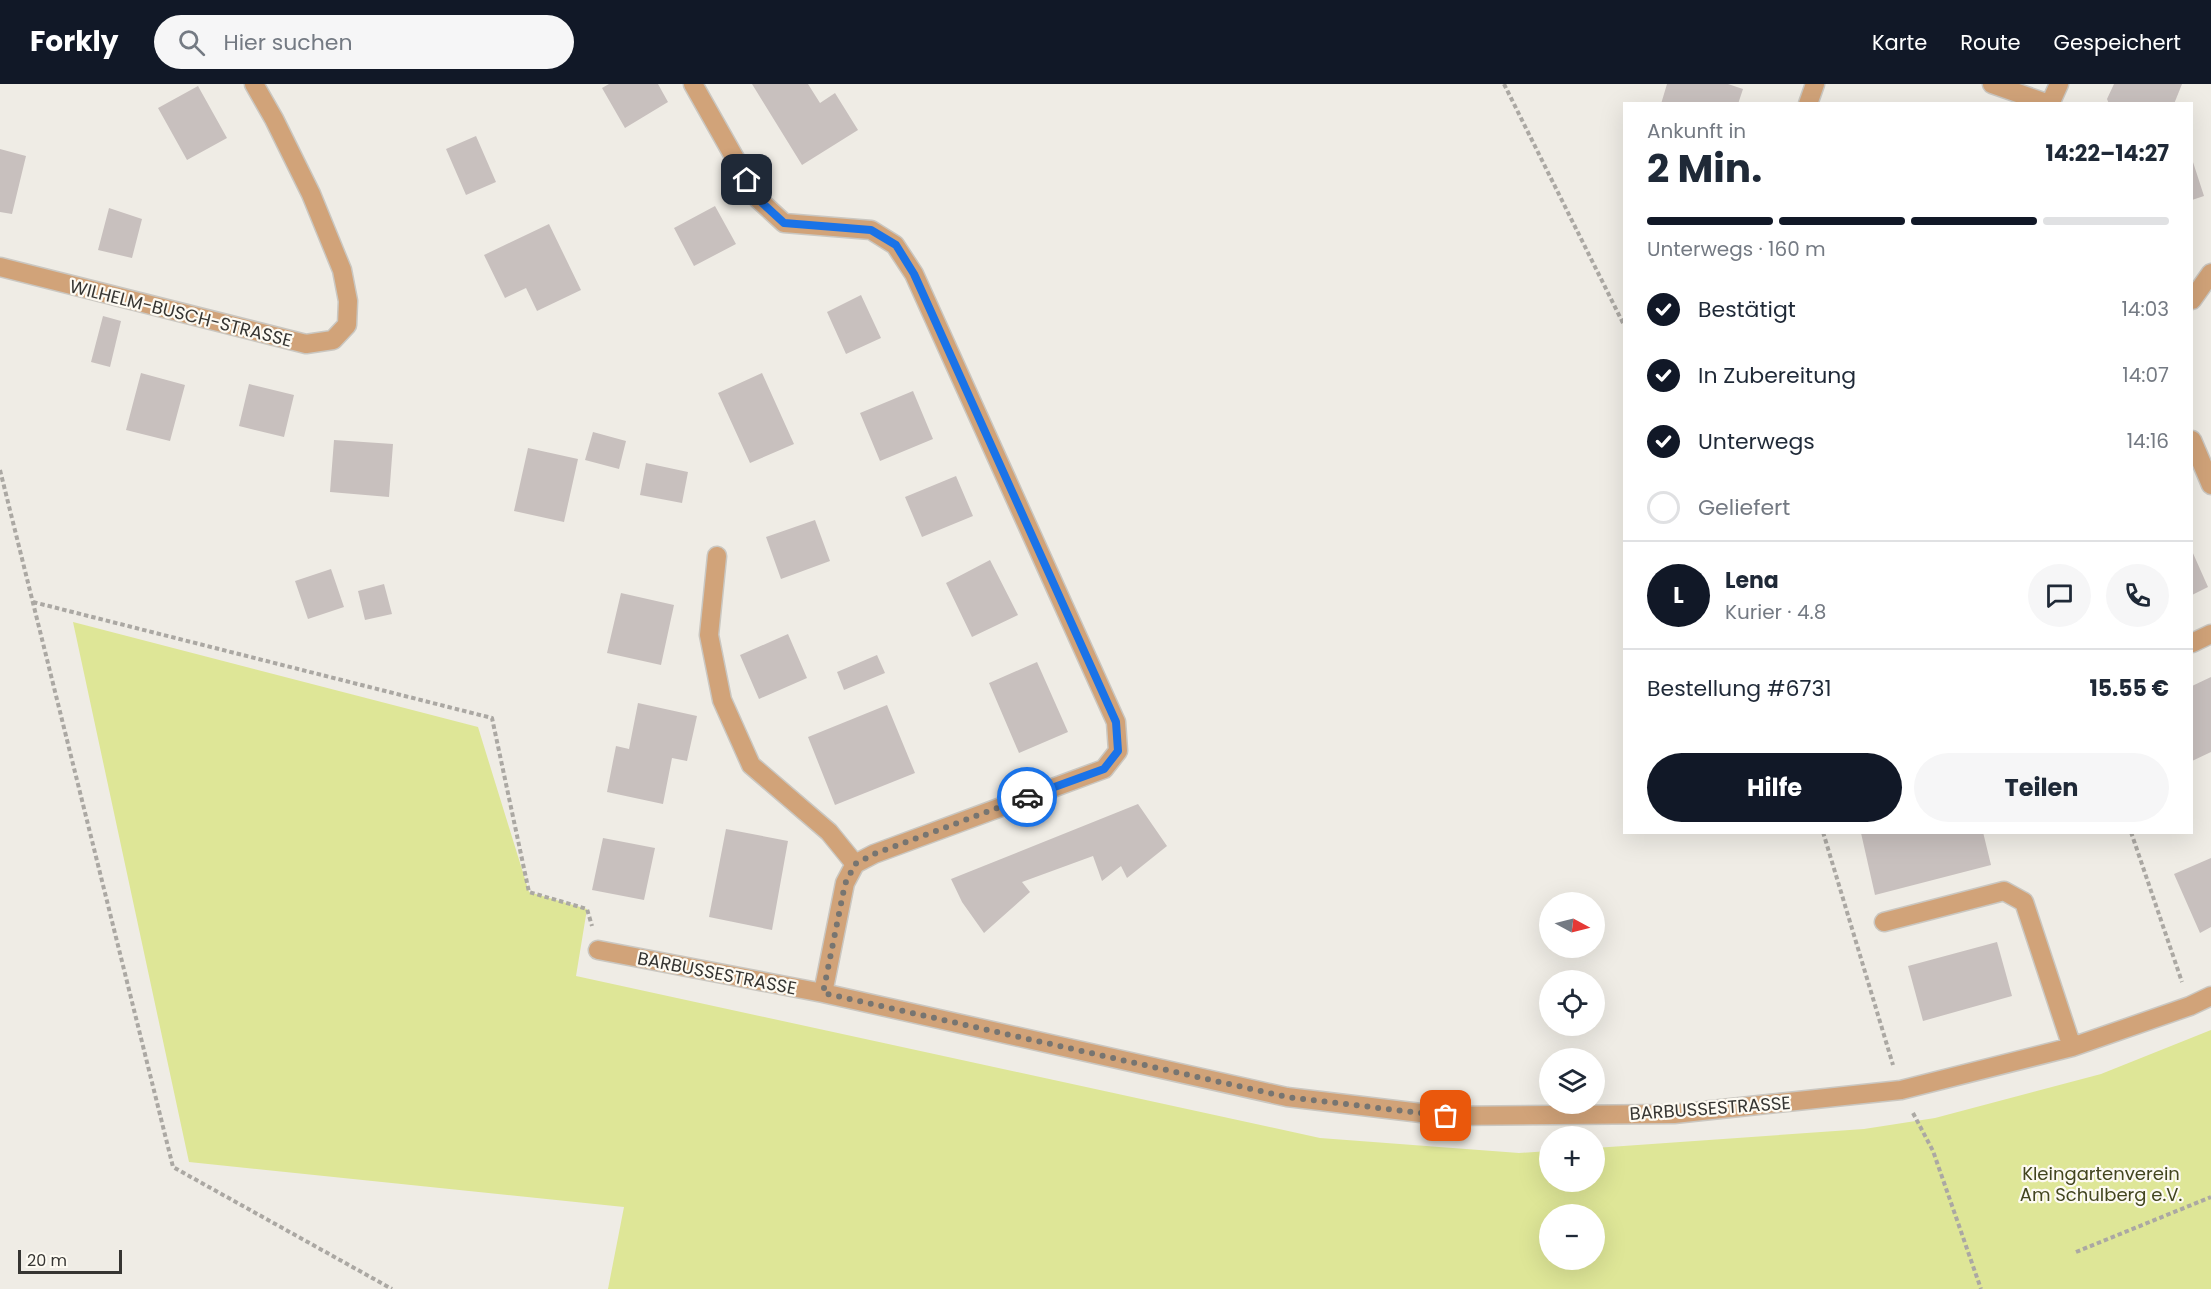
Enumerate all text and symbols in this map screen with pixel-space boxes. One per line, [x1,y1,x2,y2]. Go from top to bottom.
search box [154,15,574,69]
text: Forkly [30,22,118,61]
icon: search [175,26,208,59]
text: Hier suchen [223,27,352,58]
text: Karte [1872,28,1927,57]
text: Route [1960,28,2021,57]
text: Gespeichert [2054,28,2181,57]
text: Ankunft in [1647,117,1746,145]
text: 14:22–14:27 [2045,138,2169,169]
text: 2 Min. [1647,141,1762,196]
pin [721,154,772,205]
icon: home [730,163,763,196]
text: Unterwegs · 160 m [1647,235,1826,263]
street label: WILHELM-BUSCH-STRASSE [67,273,295,353]
icon: check [1647,293,1680,326]
text: Bestätigt [1698,294,1796,325]
text: 14:03 [2121,295,2169,323]
icon: check [1647,359,1680,392]
text: In Zubereitung [1698,360,1856,391]
text: 14:07 [2122,361,2169,389]
icon: check [1647,425,1680,458]
text: Unterwegs [1698,426,1815,457]
text: 14:16 [2127,427,2169,455]
text: Geliefert [1698,492,1790,523]
button: chat [2028,564,2091,627]
button: phone [2106,564,2169,627]
text: Lena [1725,565,1779,596]
text: L [1673,580,1684,611]
text: Kurier · 4.8 [1725,598,1826,626]
text: Bestellung #6731 [1647,673,1831,704]
text: 15.55 € [2089,673,2169,704]
button: Hilfe [1647,753,1902,822]
button: Teilen [1914,753,2169,822]
courier [997,767,1057,827]
icon: car [1011,781,1044,814]
north arrow [1539,892,1605,958]
map controls [1539,892,1605,1270]
street label: BARBUSSESTRASSE [635,945,799,1001]
button: locate [1539,970,1605,1036]
button: layers [1539,1048,1605,1114]
pin [1420,1090,1471,1141]
street label: BARBUSSESTRASSE [1629,1090,1791,1126]
icon: bag [1429,1099,1462,1132]
button: + [1539,1126,1605,1192]
park label: Kleingartenverein Am Schulberg e.V. [2020,1161,2182,1207]
button: − [1539,1204,1605,1270]
scale bar [18,1247,122,1274]
text: 20 m [27,1249,67,1272]

